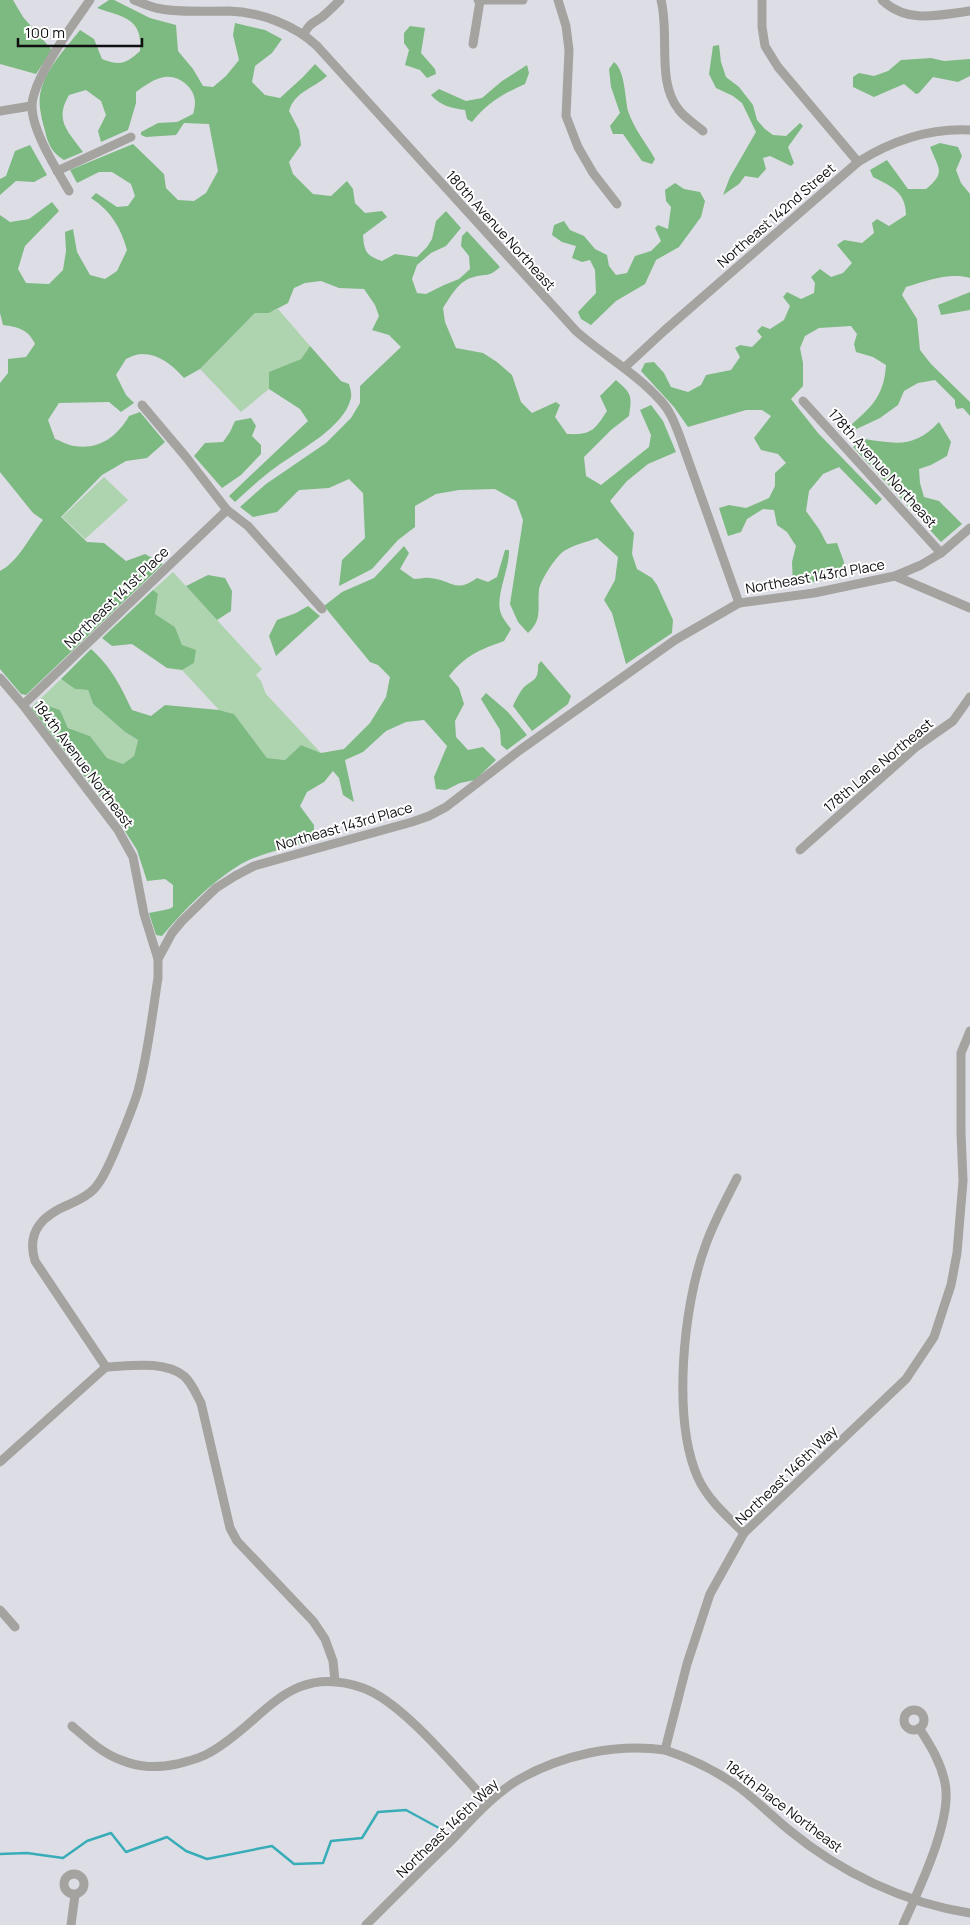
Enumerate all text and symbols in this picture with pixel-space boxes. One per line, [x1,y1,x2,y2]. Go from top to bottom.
scale bar [18,15,141,47]
text: 100 m [25,22,65,43]
street label: Northeast 142nd Street [713,158,839,272]
street label: 180th Avenue Northeast [442,166,560,294]
street label: 178th Avenue Northeast [825,405,942,532]
street label: Northeast 141st Place [60,542,172,652]
street label: Northeast 143rd Place [744,554,886,598]
street label: 184th Avenue Northeast [30,696,138,832]
street label: 178th Lane Northeast [819,713,937,816]
street label: Northeast 143rd Place [274,797,414,855]
street label: Northeast 146th Way [731,1421,842,1529]
street label: 184th Place Northeast [721,1756,847,1857]
street label: Northeast 146th Way [392,1774,503,1882]

